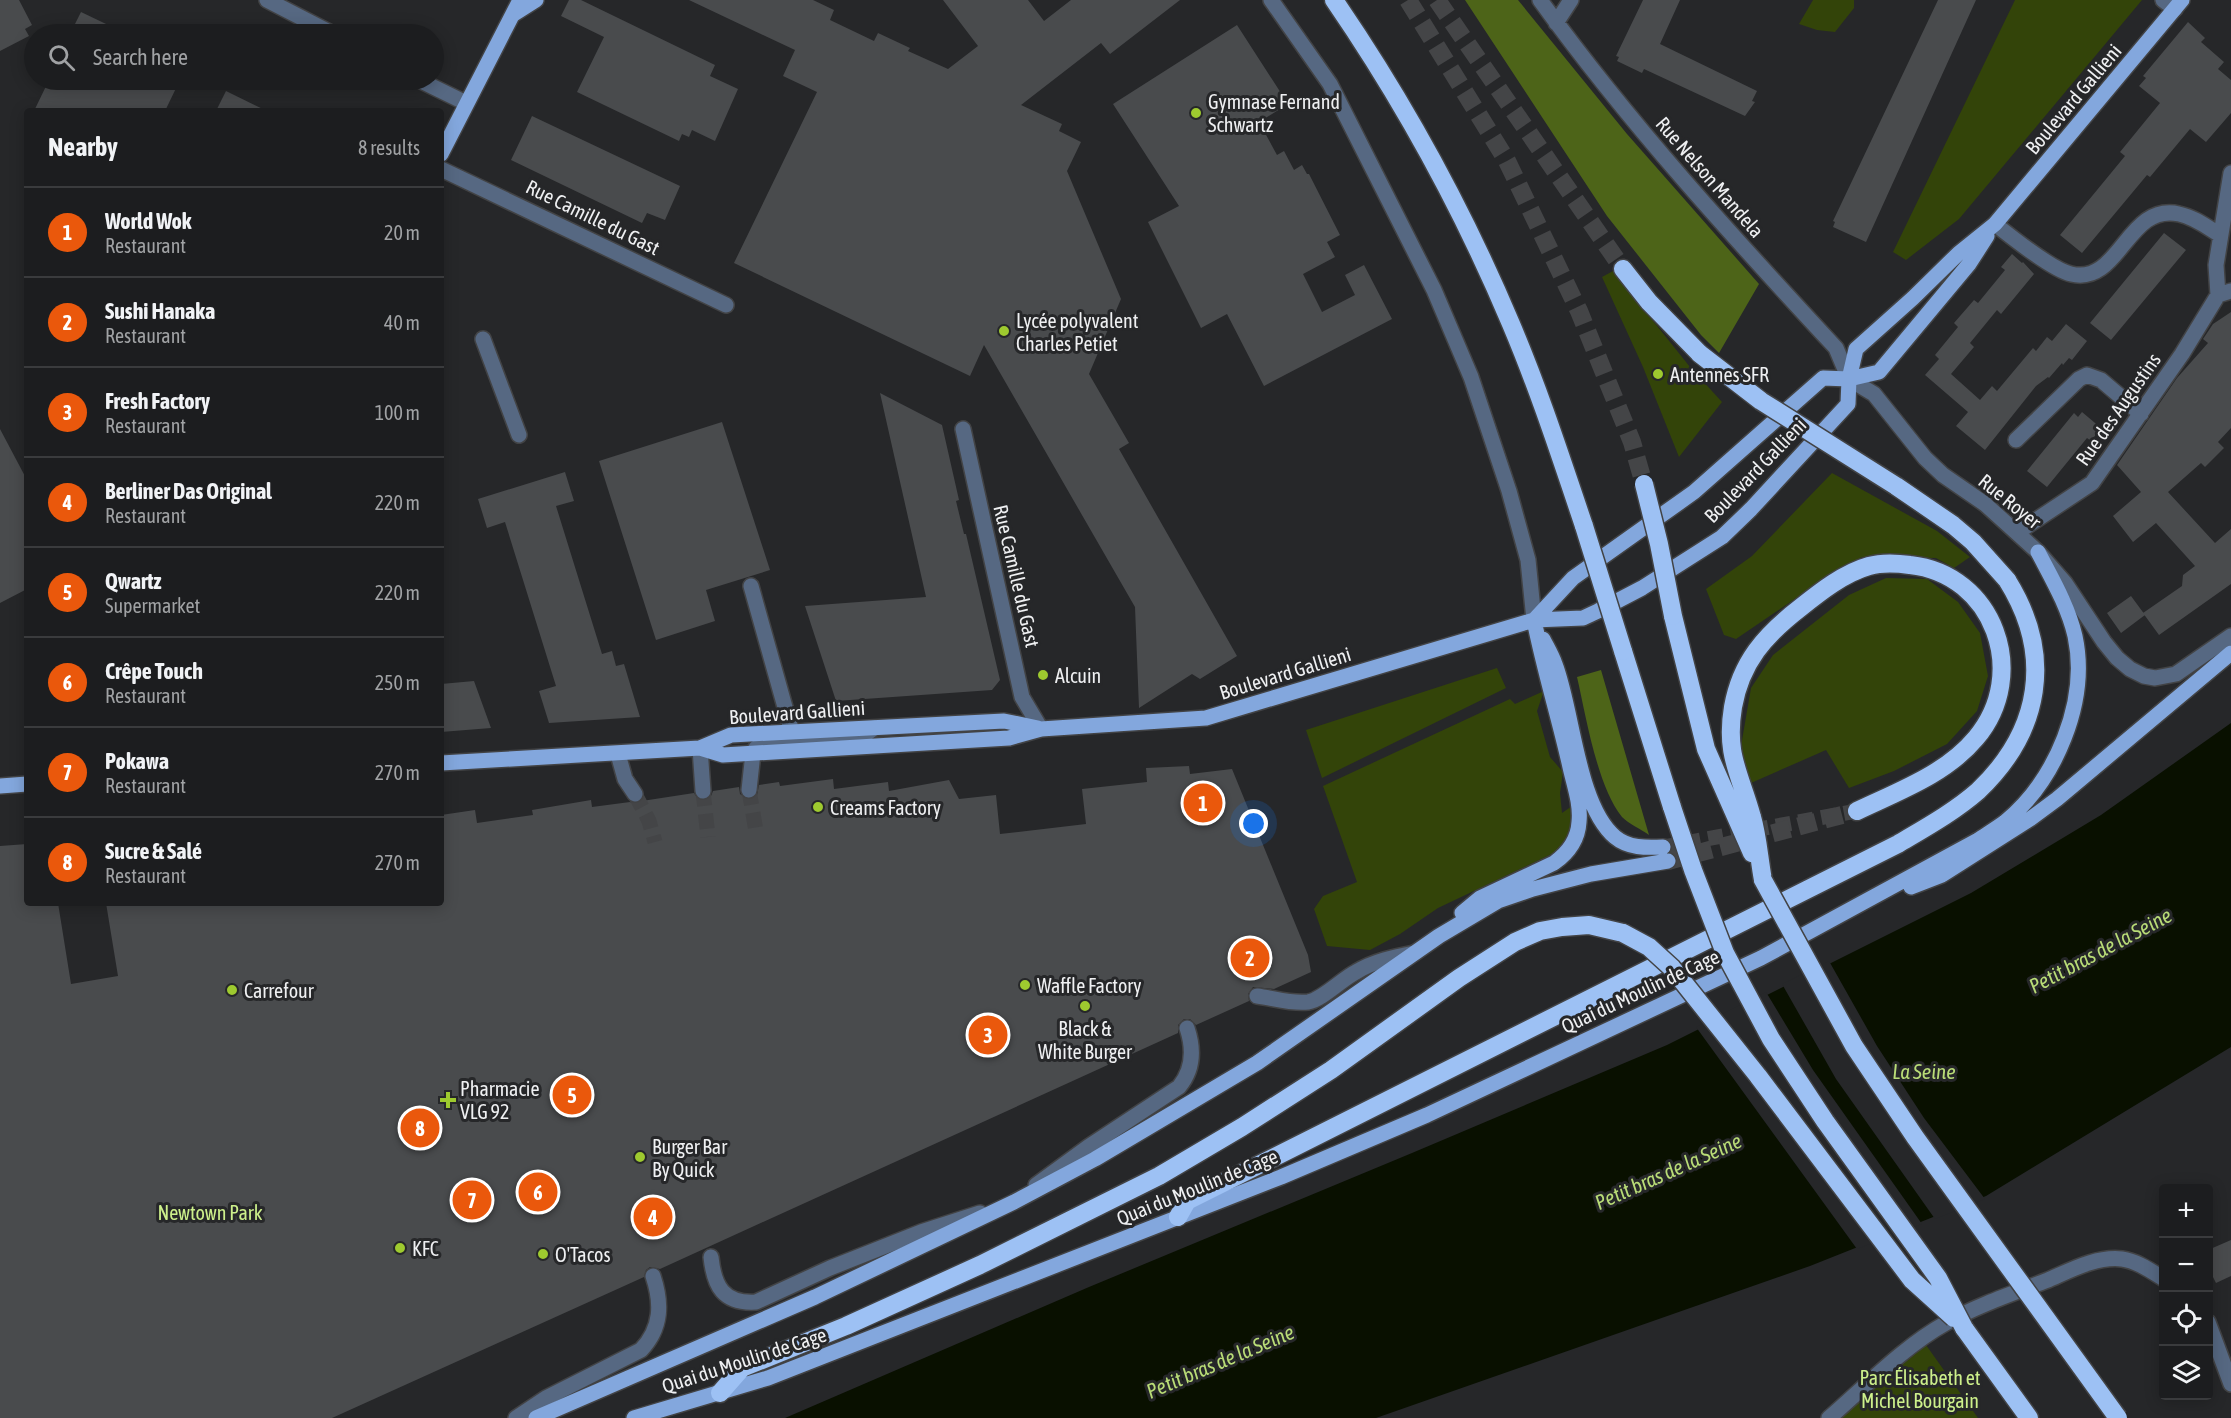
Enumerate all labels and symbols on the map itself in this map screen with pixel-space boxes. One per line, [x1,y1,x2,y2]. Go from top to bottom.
street label: Boulevard Gallieni [2020,39,2126,159]
place label: Gymnase Fernand Schwartz [1208,90,1340,136]
marker: Gymnase Fernand Schwartz [1189,106,1203,120]
street label: Rue Nelson Mandela [1651,112,1769,242]
street label: Rue Camille du Gast [523,175,664,259]
place label: Lycée polyvalent Charles Petiet [1016,309,1139,355]
marker: Lycée polyvalent Charles Petiet [997,324,1011,338]
street label: Rue des Augustins [2071,348,2165,470]
place label: Antennes SFR [1670,363,1769,386]
marker: Antennes SFR [1651,367,1665,381]
street label: Boulevard Gallieni [1699,413,1811,527]
street label: Rue Royer [1974,469,2047,534]
street label: Rue Camille du Gast [989,502,1045,650]
street label: Boulevard Gallieni [1216,642,1354,704]
place label: Alcuin [1055,664,1101,687]
marker: Alcuin [1036,668,1050,682]
street label: Boulevard Gallieni [728,696,866,728]
pin: 1 [1184,780,1222,826]
place label: Creams Factory [830,796,941,819]
marker: Creams Factory [811,800,825,814]
your location [1239,809,1268,838]
water label: Petit bras de la Seine [2025,902,2175,998]
pin: 2 [1230,936,1270,980]
street label: Quai du Moulin de Cage [1557,944,1723,1038]
place label: Waffle Factory [1037,974,1141,997]
marker: Waffle Factory [1018,978,1032,992]
place label: Carrefour [244,979,315,1002]
marker: Carrefour [225,983,239,997]
marker: Black & White Burger [1078,999,1092,1013]
pin: 3 [968,1012,1008,1058]
place label: Black & White Burger [1038,1017,1133,1063]
water label: La Seine [1892,1059,1956,1083]
pin: 5 [552,1072,592,1118]
place label: Pharmacie VLG 92 [460,1077,539,1123]
marker: Pharmacie VLG 92 [441,1093,455,1107]
pin: 8 [400,1106,440,1150]
water label: Petit bras de la Seine [1591,1128,1745,1214]
place label: Burger Bar By Quick [652,1135,728,1181]
street label: Quai du Moulin de Cage [1113,1144,1281,1230]
marker: Burger Bar By Quick [633,1150,647,1164]
pin: 6 [518,1170,558,1214]
pin: 7 [452,1178,492,1222]
pin: 4 [634,1194,672,1240]
park label: Newtown Park [157,1201,263,1224]
place label: KFC [412,1237,439,1260]
marker: KFC [393,1241,407,1255]
place label: O'Tacos [555,1243,611,1266]
marker: O'Tacos [536,1247,550,1261]
water label: Petit bras de la Seine [1143,1319,1297,1403]
street label: Quai du Moulin de Cage [659,1323,829,1397]
park label: Parc Élisabeth et Michel Bourgain [1859,1366,1981,1412]

